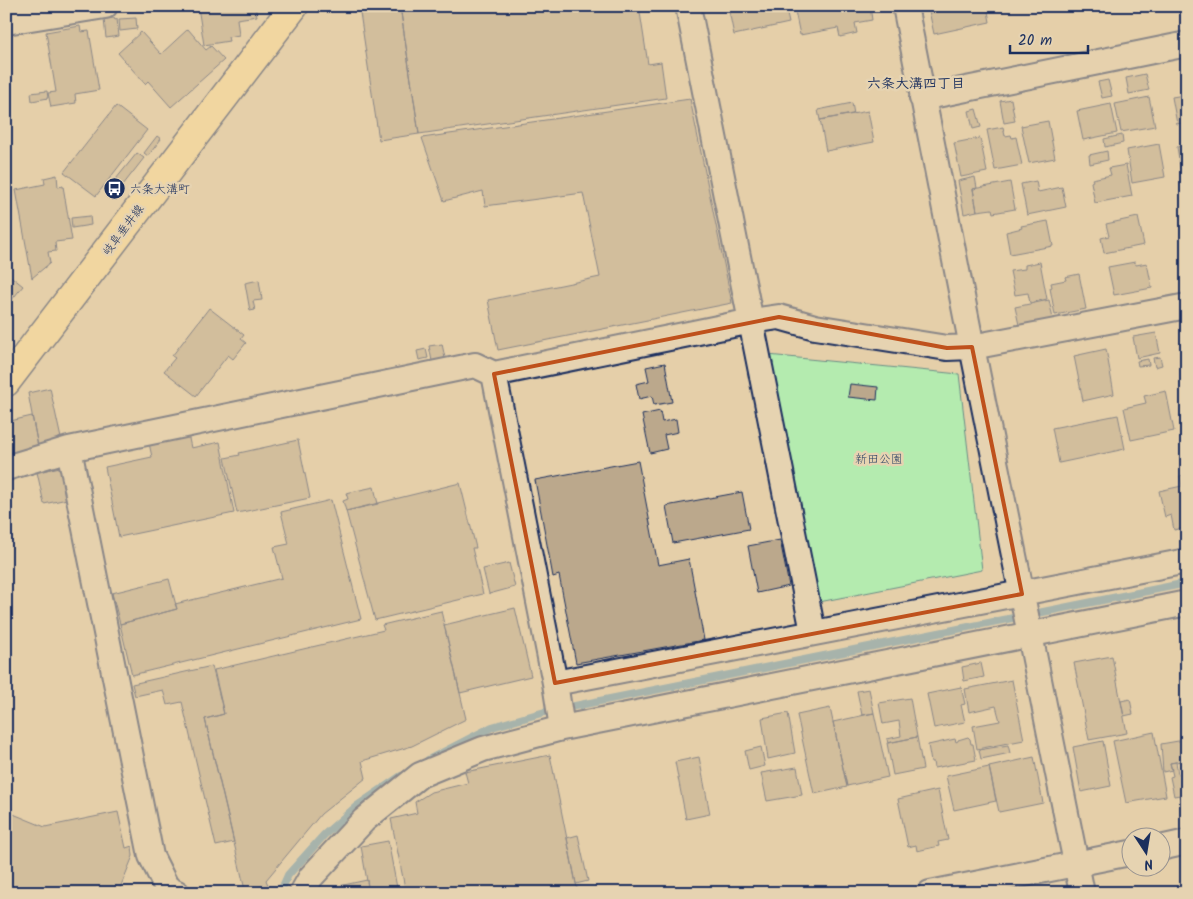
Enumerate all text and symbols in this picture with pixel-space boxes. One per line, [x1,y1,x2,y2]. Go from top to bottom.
scale bar [1010,22,1088,54]
text: 20 m [1018,29,1052,53]
district label: 六条大溝四丁目 [867,73,965,95]
bus stop icon: 六条大溝町 [102,177,126,201]
place label: 六条大溝町 [130,180,190,199]
street label: 岐阜垂井線 [98,201,149,260]
park label: 新田公園 [855,450,903,469]
north arrow [1120,826,1170,876]
text: N [1142,852,1155,875]

